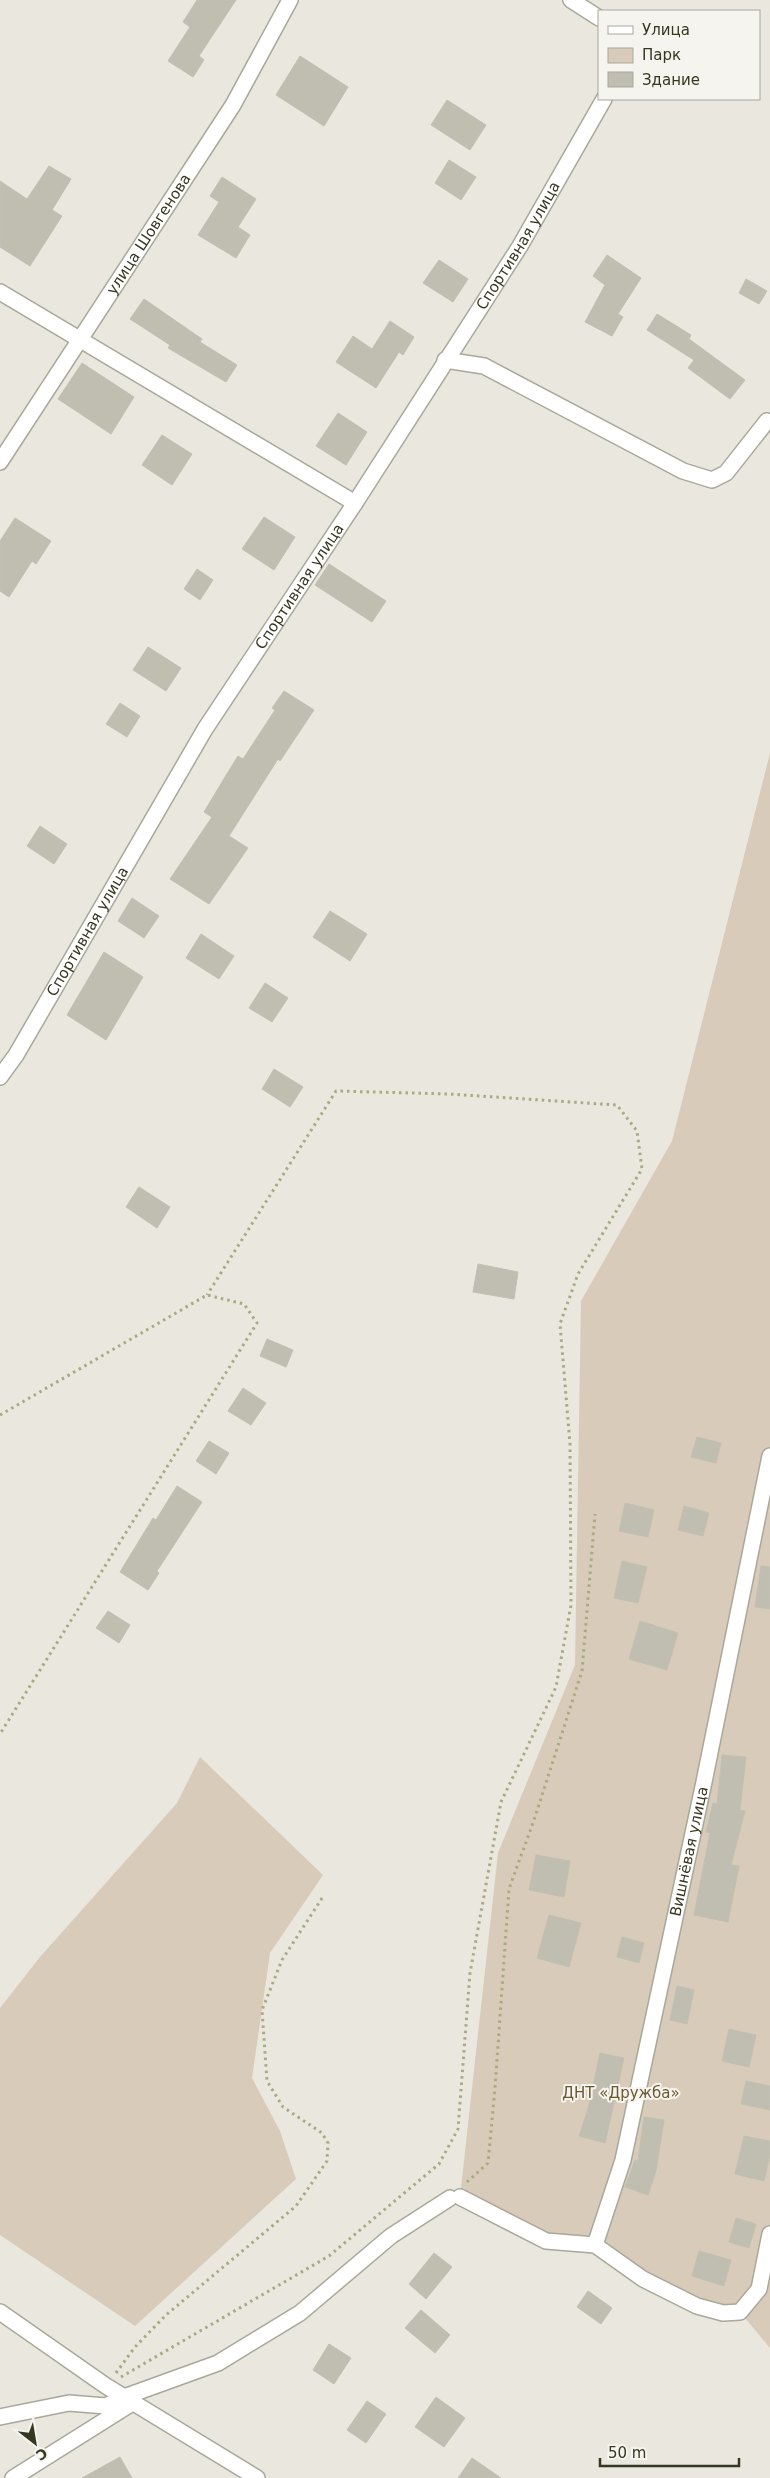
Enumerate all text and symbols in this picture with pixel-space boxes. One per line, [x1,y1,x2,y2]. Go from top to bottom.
legend [598,10,760,100]
text: Улица [642,21,690,39]
text: Парк [642,46,681,64]
text: Здание [642,71,700,89]
street label: улица Шовгенова [103,170,195,298]
street label: Спортивная улица [472,178,564,313]
street label: Спортивная улица [251,520,348,653]
street label: Спортивная улица [43,863,132,999]
street label: Вишнёвая улица [666,1785,712,1918]
park label: ДНТ «Дружба» [562,2084,680,2102]
north arrow [10,2418,60,2468]
scale bar [600,2436,739,2468]
text: 50 m [608,2444,646,2462]
text: С [33,2445,50,2464]

